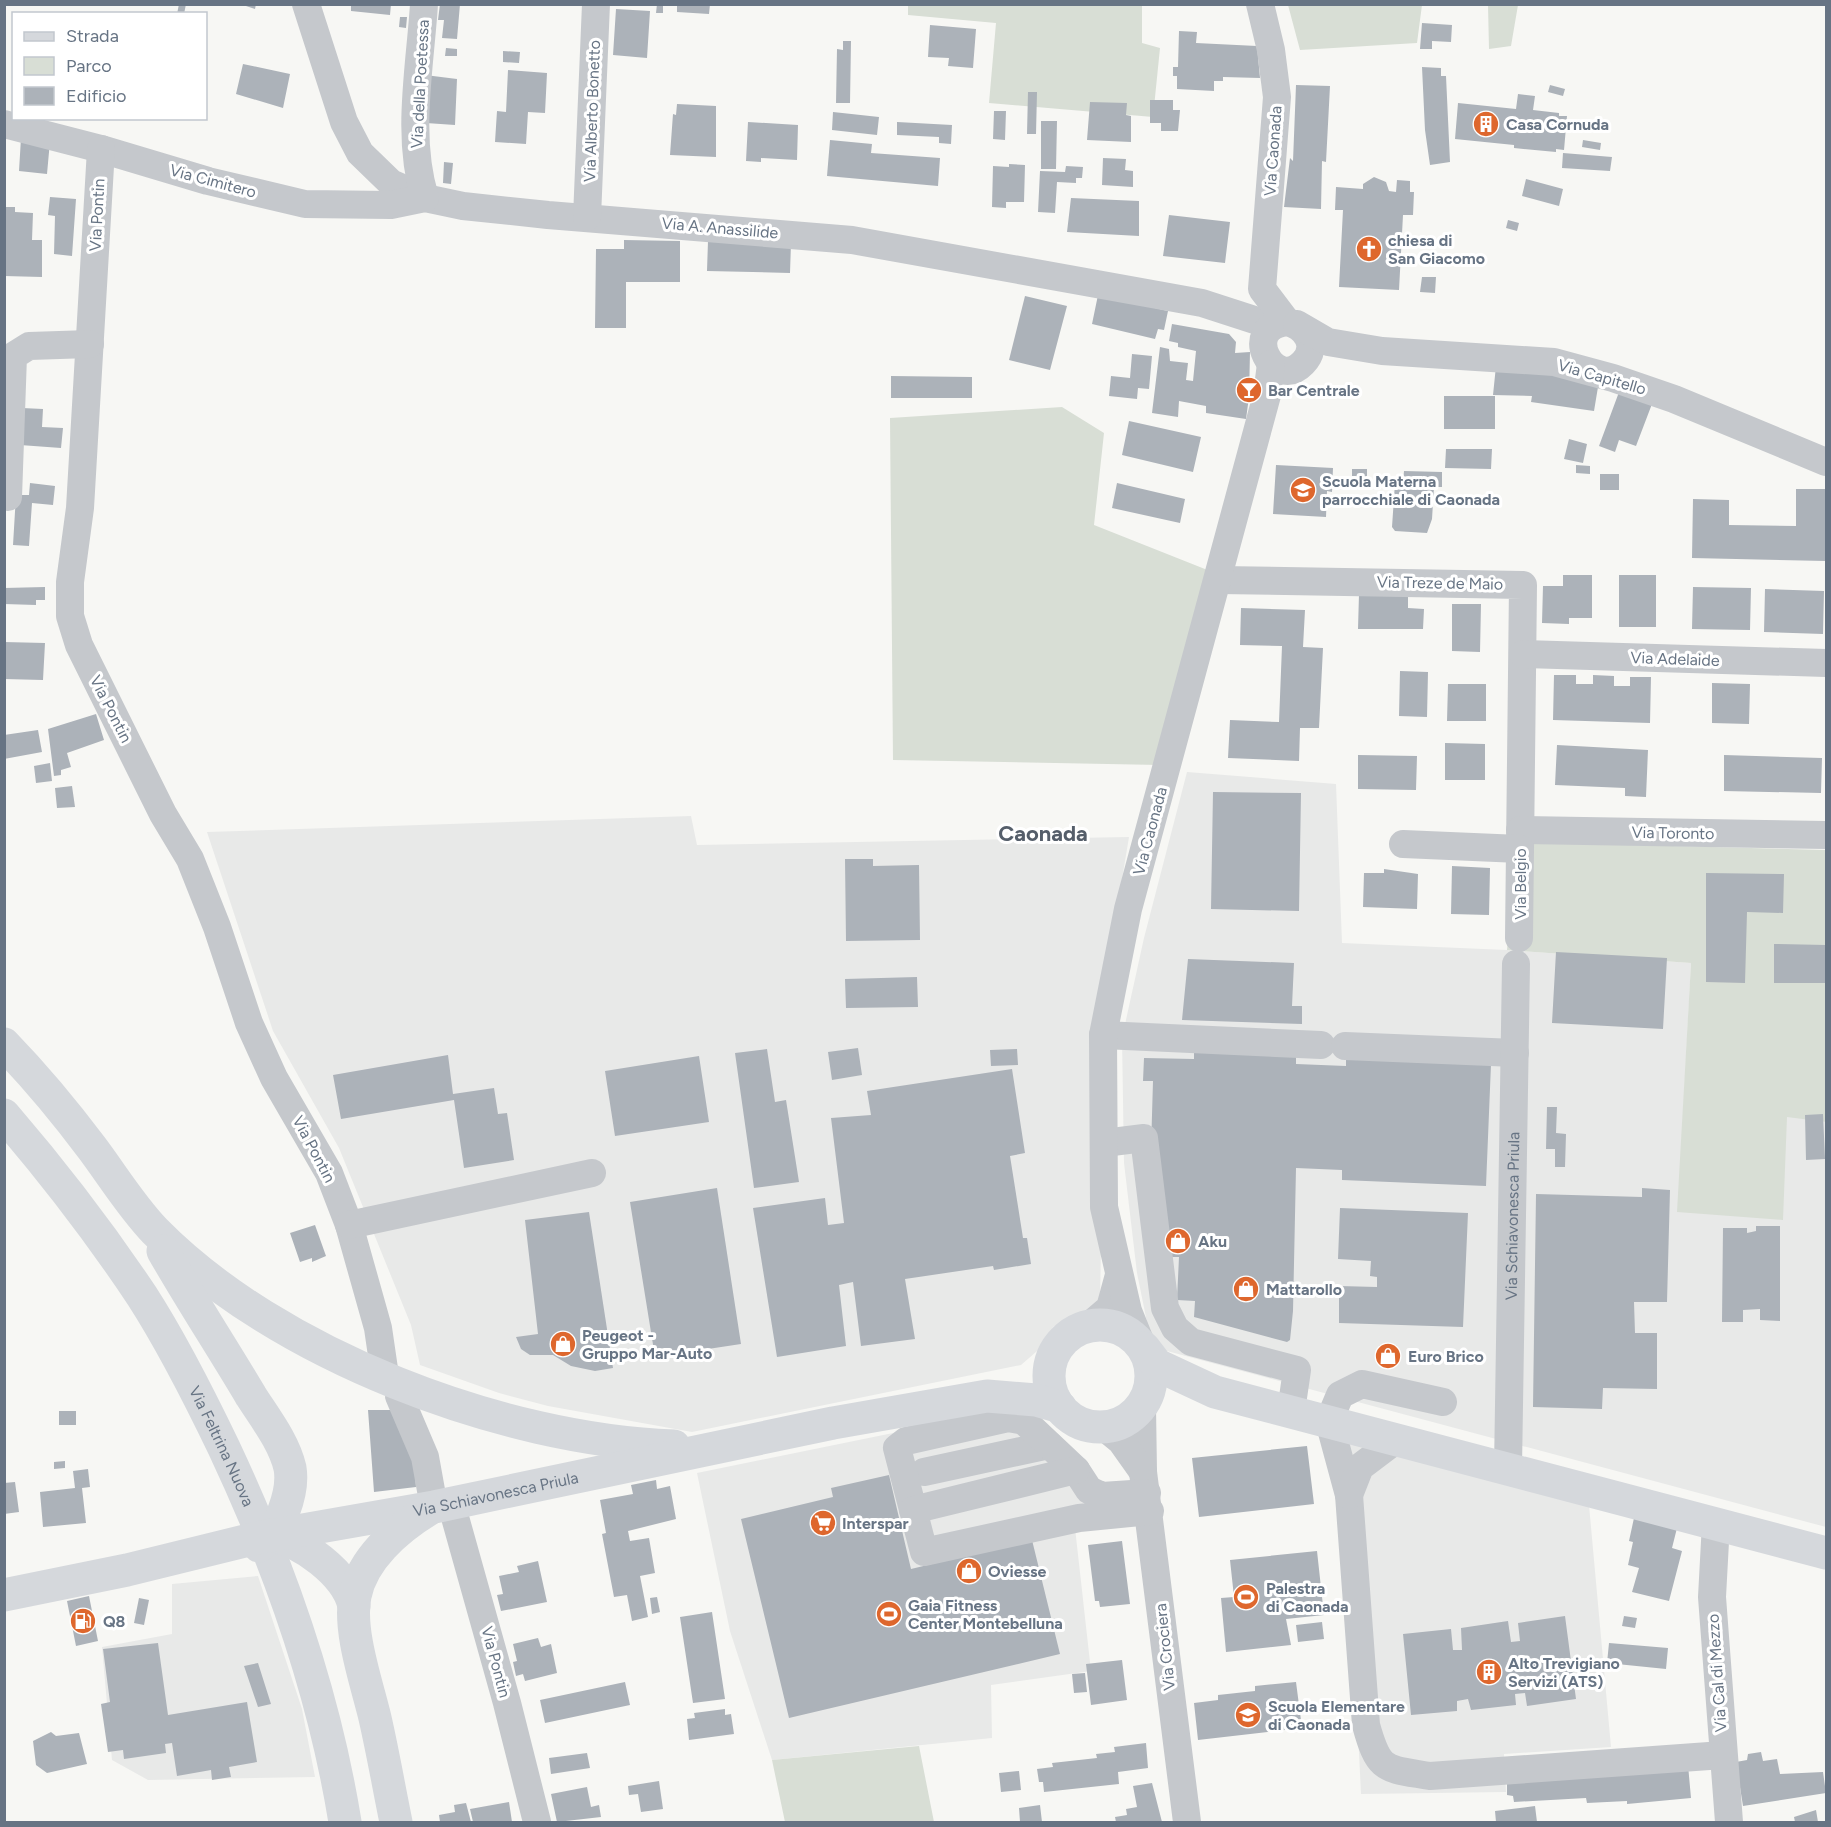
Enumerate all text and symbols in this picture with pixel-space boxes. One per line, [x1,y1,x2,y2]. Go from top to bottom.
legend [12,12,207,120]
street label: Via della Poetessa [407,19,433,149]
text: Strada [66,25,119,47]
street label: Via Alberto Bonetto [580,40,604,182]
text: Parco [66,55,112,77]
text: Edificio [66,85,127,107]
street label: Via Caonada [1260,105,1286,197]
building icon: Casa Cornuda [1471,109,1501,139]
place label: Casa Cornuda [1506,115,1609,134]
street label: Via Cimitero [168,160,258,202]
street label: Via Pontin [86,178,108,252]
street label: Via A. Anassilide [661,213,779,243]
place label: chiesa di San Giacomo [1388,231,1485,268]
church icon: chiesa di San Giacomo [1354,234,1384,264]
street label: Via Capitello [1556,355,1648,399]
bar icon: Bar Centrale [1234,375,1264,405]
place label: Bar Centrale [1268,381,1360,400]
place label: Scuola Materna parrocchiale di Caonada [1322,472,1500,509]
school or university icon: Scuola Materna parrocchiale di Caonada [1288,475,1318,505]
street label: Via Treze de Maio [1377,572,1503,594]
street label: Via Adelaide [1630,648,1720,670]
street label: Via Pontin [86,672,136,746]
street label: Via Caonada [1129,785,1171,877]
district label: Caonada [998,820,1088,847]
street label: Via Toronto [1631,823,1715,843]
street label: Via Belgio [1511,848,1530,920]
street label: Via Pontin [288,1112,340,1186]
street label: Via Schiavonesca Priula [1501,1132,1523,1300]
shop icon: Aku [1163,1226,1193,1256]
place label: Aku [1198,1232,1227,1251]
shop icon: Mattarollo [1231,1274,1261,1304]
place label: Mattarollo [1266,1280,1342,1299]
place label: Peugeot - Gruppo Mar-Auto [582,1326,712,1363]
shop icon: Peugeot - Gruppo Mar-Auto [548,1329,578,1359]
shop icon: Euro Brico [1373,1341,1403,1371]
place label: Euro Brico [1408,1347,1484,1366]
street label: Via Feltrina Nuova [185,1383,259,1509]
street label: Via Schiavonesca Priula [411,1467,580,1520]
supermarket icon: Interspar [808,1508,838,1538]
place label: Interspar [842,1514,909,1533]
shop icon: Oviesse [954,1556,984,1586]
place label: Oviesse [988,1562,1046,1581]
place label: Palestra di Caonada [1266,1579,1349,1616]
sports icon: Palestra di Caonada [1231,1582,1261,1612]
place label: Gaia Fitness Center Montebelluna [908,1596,1063,1633]
sports icon: Gaia Fitness Center Montebelluna [874,1599,904,1629]
street label: Via Crociera [1151,1602,1179,1692]
fuel station icon: Q8 [68,1606,98,1636]
place label: Q8 [103,1612,126,1631]
street label: Via Cal di Mezzo [1703,1613,1731,1733]
street label: Via Pontin [477,1624,515,1700]
place label: Alto Trevigiano Servizi (ATS) [1508,1654,1620,1691]
building icon: Alto Trevigiano Servizi (ATS) [1474,1657,1504,1687]
place label: Scuola Elementare di Caonada [1268,1697,1405,1734]
school or university icon: Scuola Elementare di Caonada [1233,1700,1263,1730]

